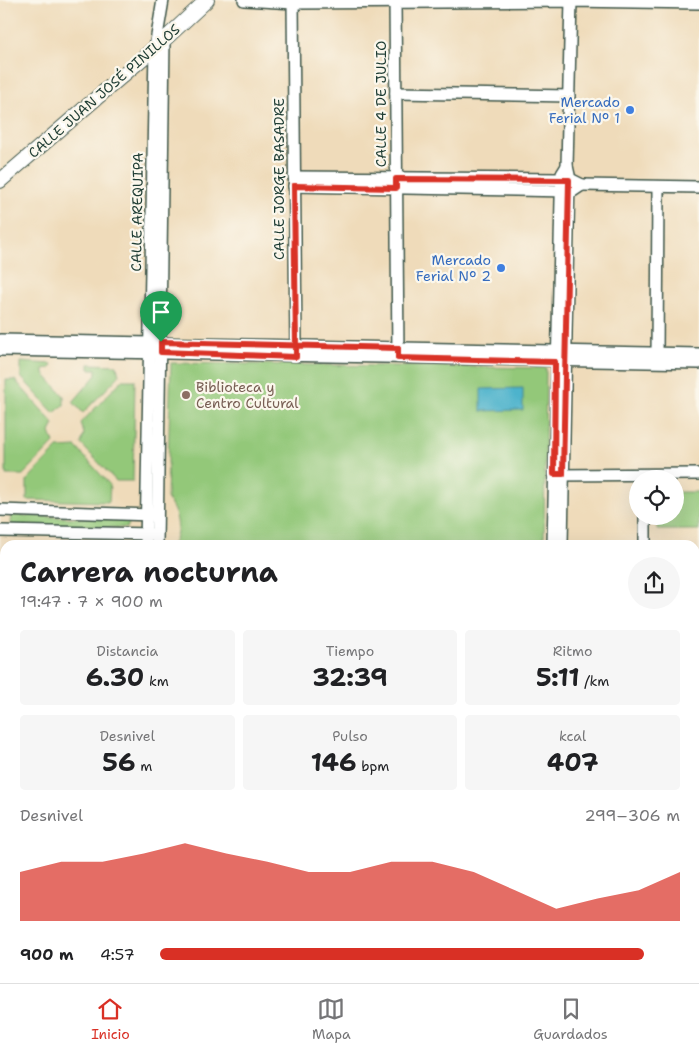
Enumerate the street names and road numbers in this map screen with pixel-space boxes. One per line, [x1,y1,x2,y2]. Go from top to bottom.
street label: CALLE JUAN JOSÉ PINILLOS [24,20,184,162]
street label: CALLE 4 DE JULIO [372,41,390,167]
street label: CALLE JORGE BASADRE [270,98,288,260]
street label: CALLE AREQUIPA [127,152,147,272]

